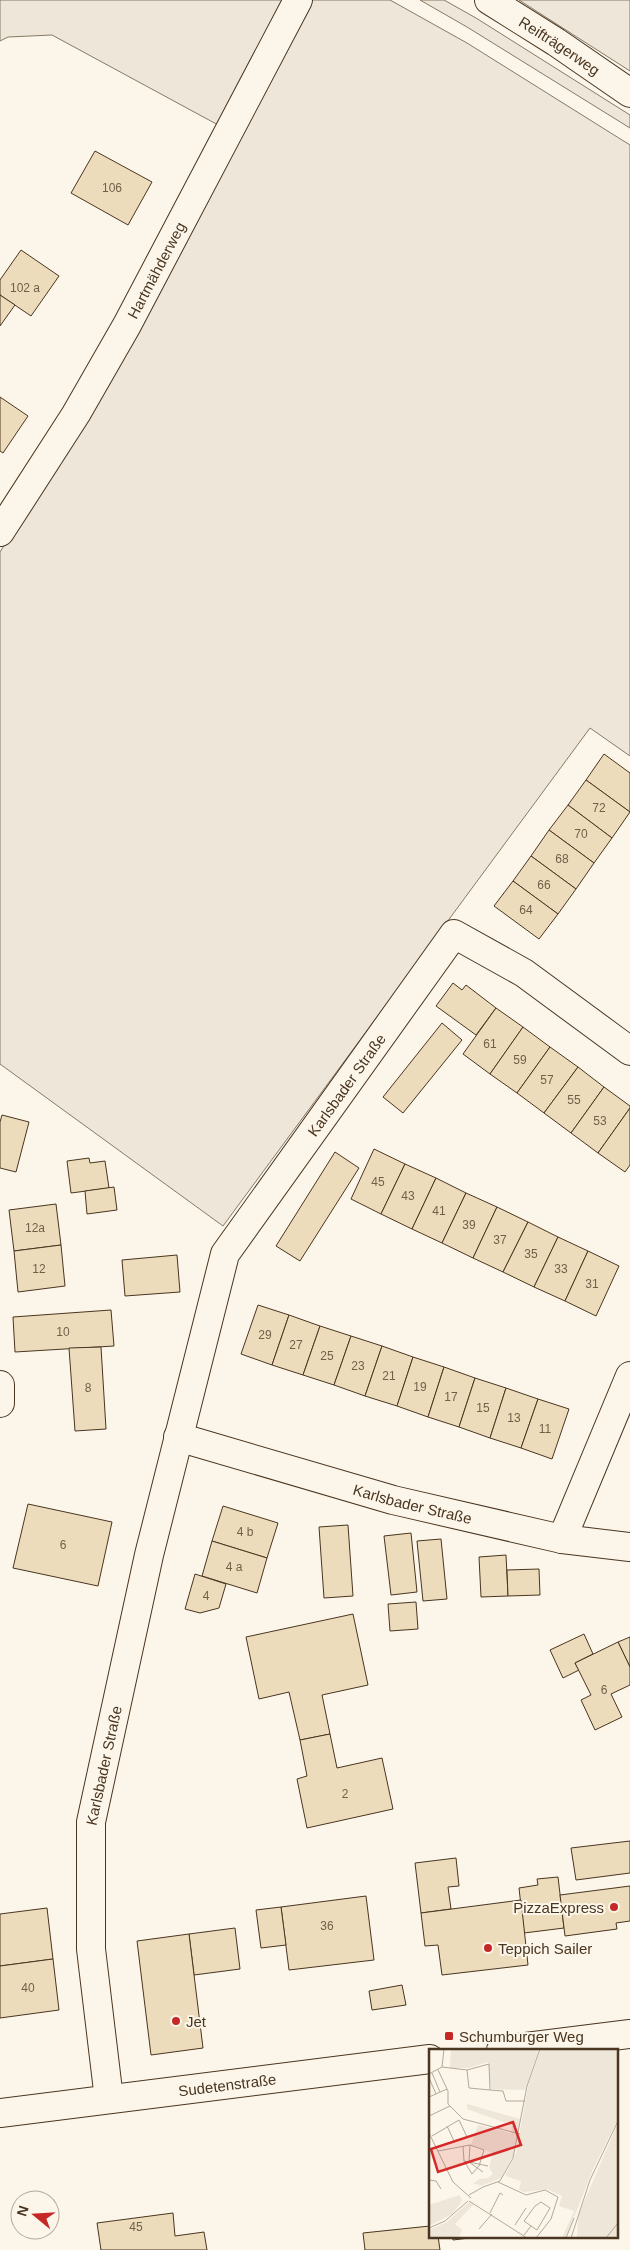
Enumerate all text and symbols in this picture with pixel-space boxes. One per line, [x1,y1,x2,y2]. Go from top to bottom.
street label: Reifträgerweg [516,13,603,78]
house number: 106 [102,181,122,195]
street label: Hartmähderweg [124,219,188,321]
house number: 102 a [10,281,40,295]
house number: 72 [592,801,606,815]
house number: 70 [574,827,588,841]
house number: 68 [555,852,569,866]
house number: 66 [537,878,551,892]
house number: 64 [519,903,533,917]
street label: Karlsbader Straße [304,1030,389,1139]
house number: 61 [483,1037,497,1051]
house number: 59 [513,1053,527,1067]
house number: 57 [540,1073,554,1087]
house number: 55 [567,1093,581,1107]
house number: 53 [593,1114,607,1128]
house number: 45 [371,1175,385,1189]
house number: 43 [401,1189,415,1203]
house number: 41 [432,1204,446,1218]
house number: 39 [462,1218,476,1232]
house number: 12a [25,1221,45,1235]
house number: 37 [493,1233,507,1247]
house number: 35 [524,1247,538,1261]
house number: 12 [32,1262,46,1276]
house number: 33 [554,1262,568,1276]
house number: 31 [585,1277,599,1291]
house number: 10 [56,1325,70,1339]
house number: 29 [258,1328,272,1342]
house number: 27 [289,1338,303,1352]
house number: 25 [320,1349,334,1363]
house number: 23 [351,1359,365,1373]
house number: 21 [382,1369,396,1383]
house number: 19 [413,1380,427,1394]
house number: 8 [85,1381,92,1395]
house number: 17 [444,1390,458,1404]
house number: 15 [476,1401,490,1415]
house number: 13 [507,1411,521,1425]
house number: 11 [539,1422,552,1436]
street label: Karlsbader Straße [351,1480,474,1526]
house number: 4 b [237,1525,254,1539]
house number: 6 [60,1538,67,1552]
house number: 4 a [226,1560,243,1574]
house number: 4 [203,1589,210,1603]
house number: 6 [601,1683,608,1697]
street label: Karlsbader Straße [82,1704,125,1827]
house number: 2 [342,1787,349,1801]
place label: PizzaExpress [513,1899,604,1916]
marker: PizzaExpress [608,1901,620,1913]
house number: 36 [320,1919,334,1933]
place label: Teppich Sailer [498,1940,592,1957]
marker: Teppich Sailer [482,1942,494,1954]
house number: 40 [21,1981,35,1995]
place label: Jet [186,2013,207,2030]
marker: Jet [170,2015,182,2027]
place label: Schumburger Weg [459,2028,584,2045]
marker: Schumburger Weg [443,2030,455,2042]
inset map [429,2049,618,2238]
street label: Sudetenstraße [177,2070,277,2099]
north arrow [10,2190,60,2240]
text: N [13,2204,32,2218]
house number: 45 [129,2220,143,2234]

